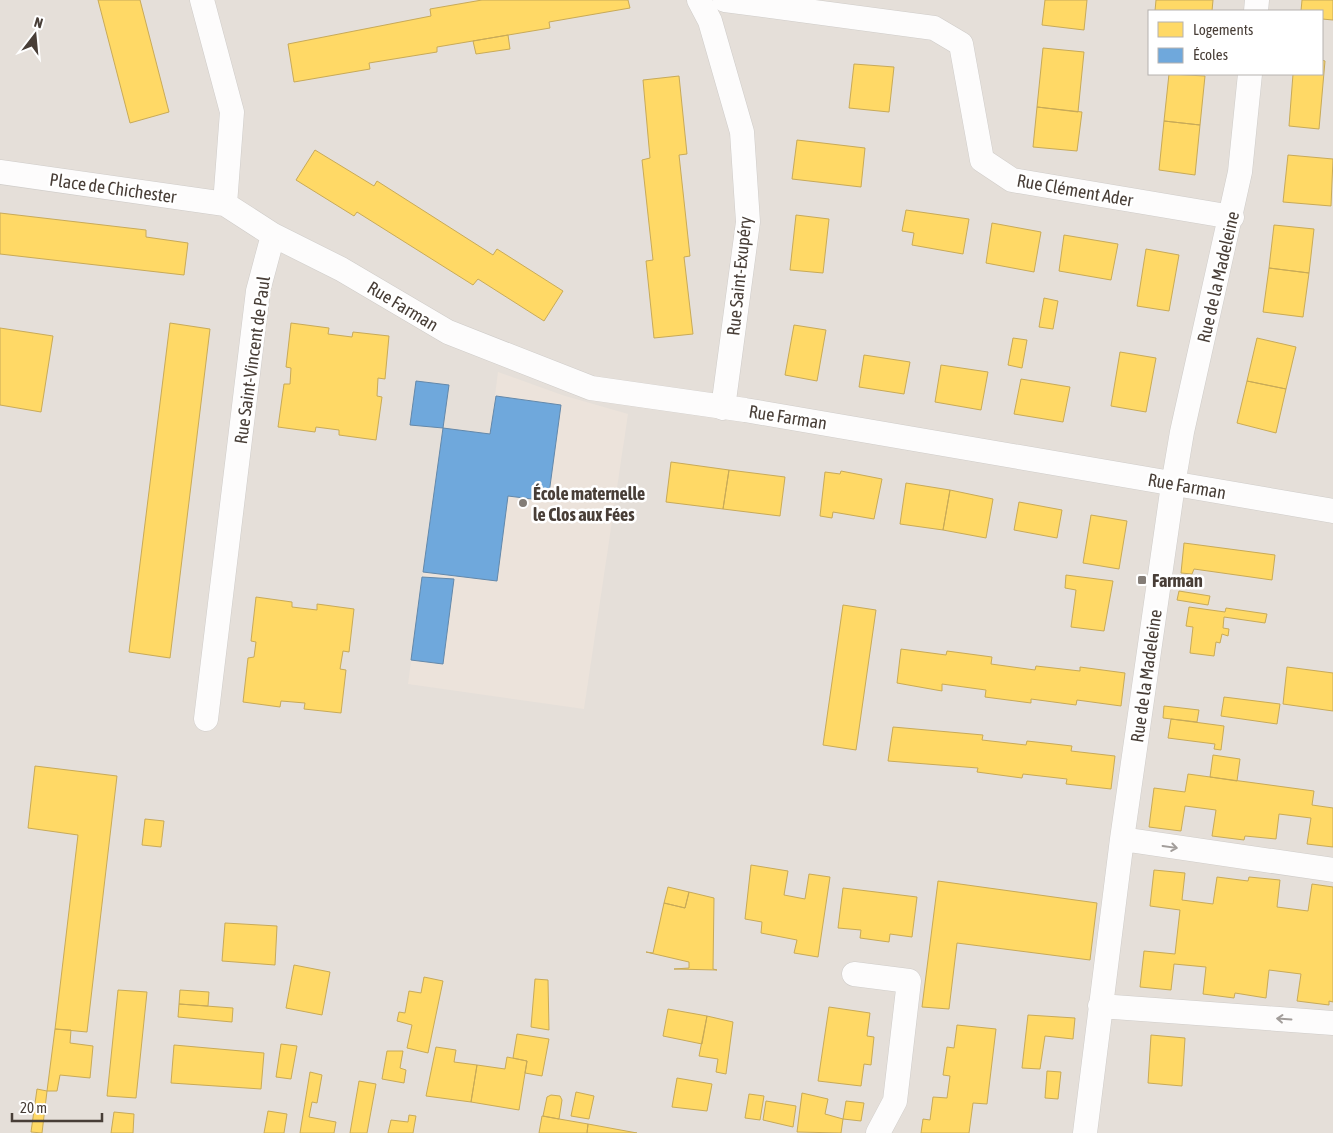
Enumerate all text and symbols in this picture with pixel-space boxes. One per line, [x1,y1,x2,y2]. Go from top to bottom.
north arrow [10,10,60,60]
legend [1148,10,1323,75]
text: N [32,14,45,31]
text: Logements [1193,21,1253,38]
text: Écoles [1193,46,1228,63]
street label: Place de Chichester [48,169,178,207]
street label: Rue Clément Ader [1015,169,1135,211]
street label: Rue de la Madeleine [1193,209,1243,345]
street label: Rue Saint-Exupéry [722,215,756,337]
street label: Rue Saint-Vincent de Paul [230,275,274,445]
street label: Rue Farman [364,277,442,335]
street label: Rue Farman [747,400,829,434]
street label: Rue Farman [1146,469,1228,503]
place label: École maternelle le Clos aux Fées [533,483,645,525]
marker: École maternelle le Clos aux Fées [517,497,529,509]
place label: Farman [1152,570,1203,591]
marker: Farman [1136,574,1148,586]
street label: Rue de la Madeleine [1126,608,1166,744]
one-way arrow [1161,842,1177,852]
one-way arrow [1277,1015,1293,1024]
scale bar [12,1090,102,1122]
text: 20 m [20,1099,47,1116]

